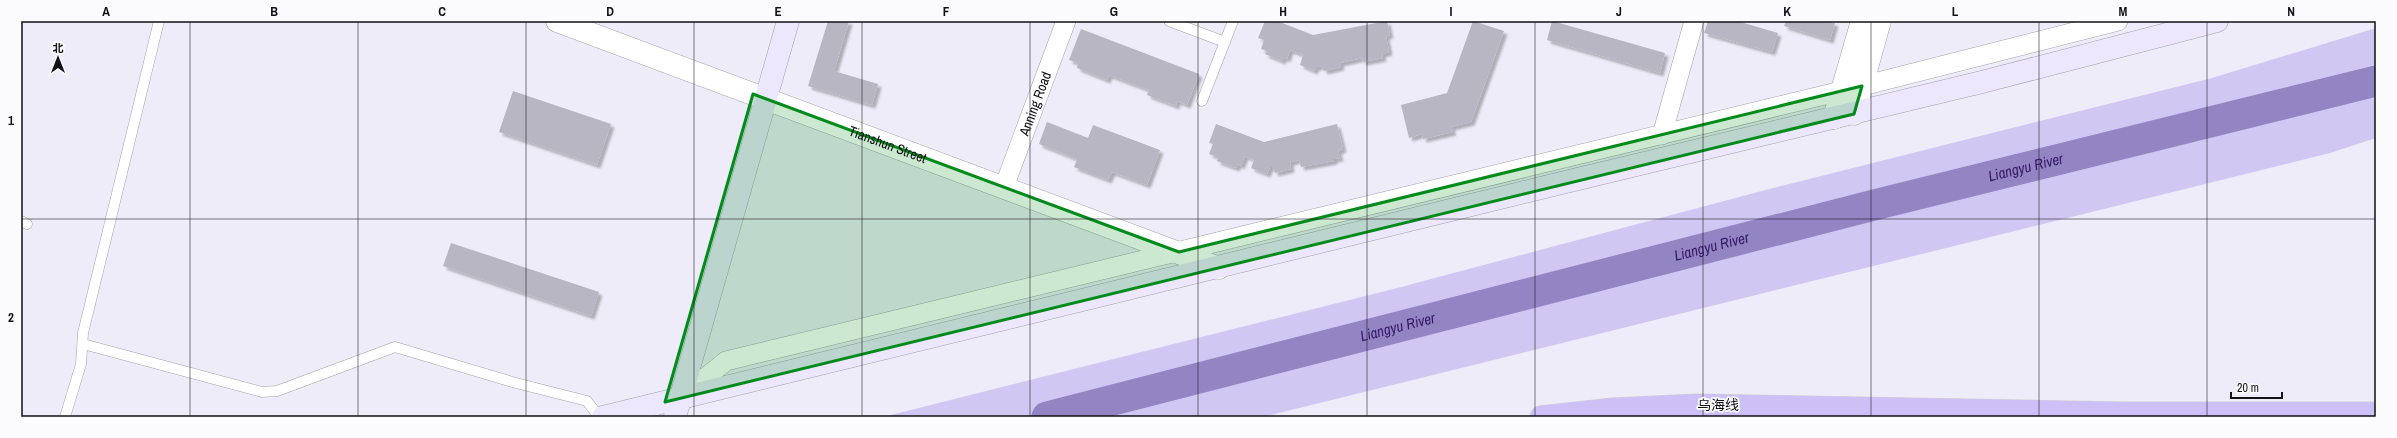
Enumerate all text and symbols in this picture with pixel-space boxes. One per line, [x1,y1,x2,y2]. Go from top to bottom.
text: A [102,3,110,20]
text: B [270,3,278,20]
text: C [438,3,446,20]
text: D [606,3,614,20]
text: E [774,3,782,20]
text: F [943,3,950,20]
text: G [1110,3,1118,20]
text: H [1279,3,1287,20]
text: I [1450,3,1453,20]
text: J [1616,3,1622,20]
text: K [1783,3,1791,20]
text: L [1952,3,1959,20]
text: M [2119,3,2128,20]
text: N [2287,3,2295,20]
north arrow [38,38,78,78]
text: 北 [53,41,64,55]
street label: Anning Road [1015,69,1055,139]
text: 1 [8,112,14,129]
street label: Tianshun Street [846,122,929,167]
water label: Liangyu River [1986,147,2066,186]
water label: Liangyu River [1672,226,1752,266]
water label: Liangyu River [1358,307,1438,346]
text: 2 [8,309,14,326]
scale bar [2231,374,2282,400]
text: 20 m [2237,380,2259,396]
street label: 乌海线 [1697,396,1739,414]

